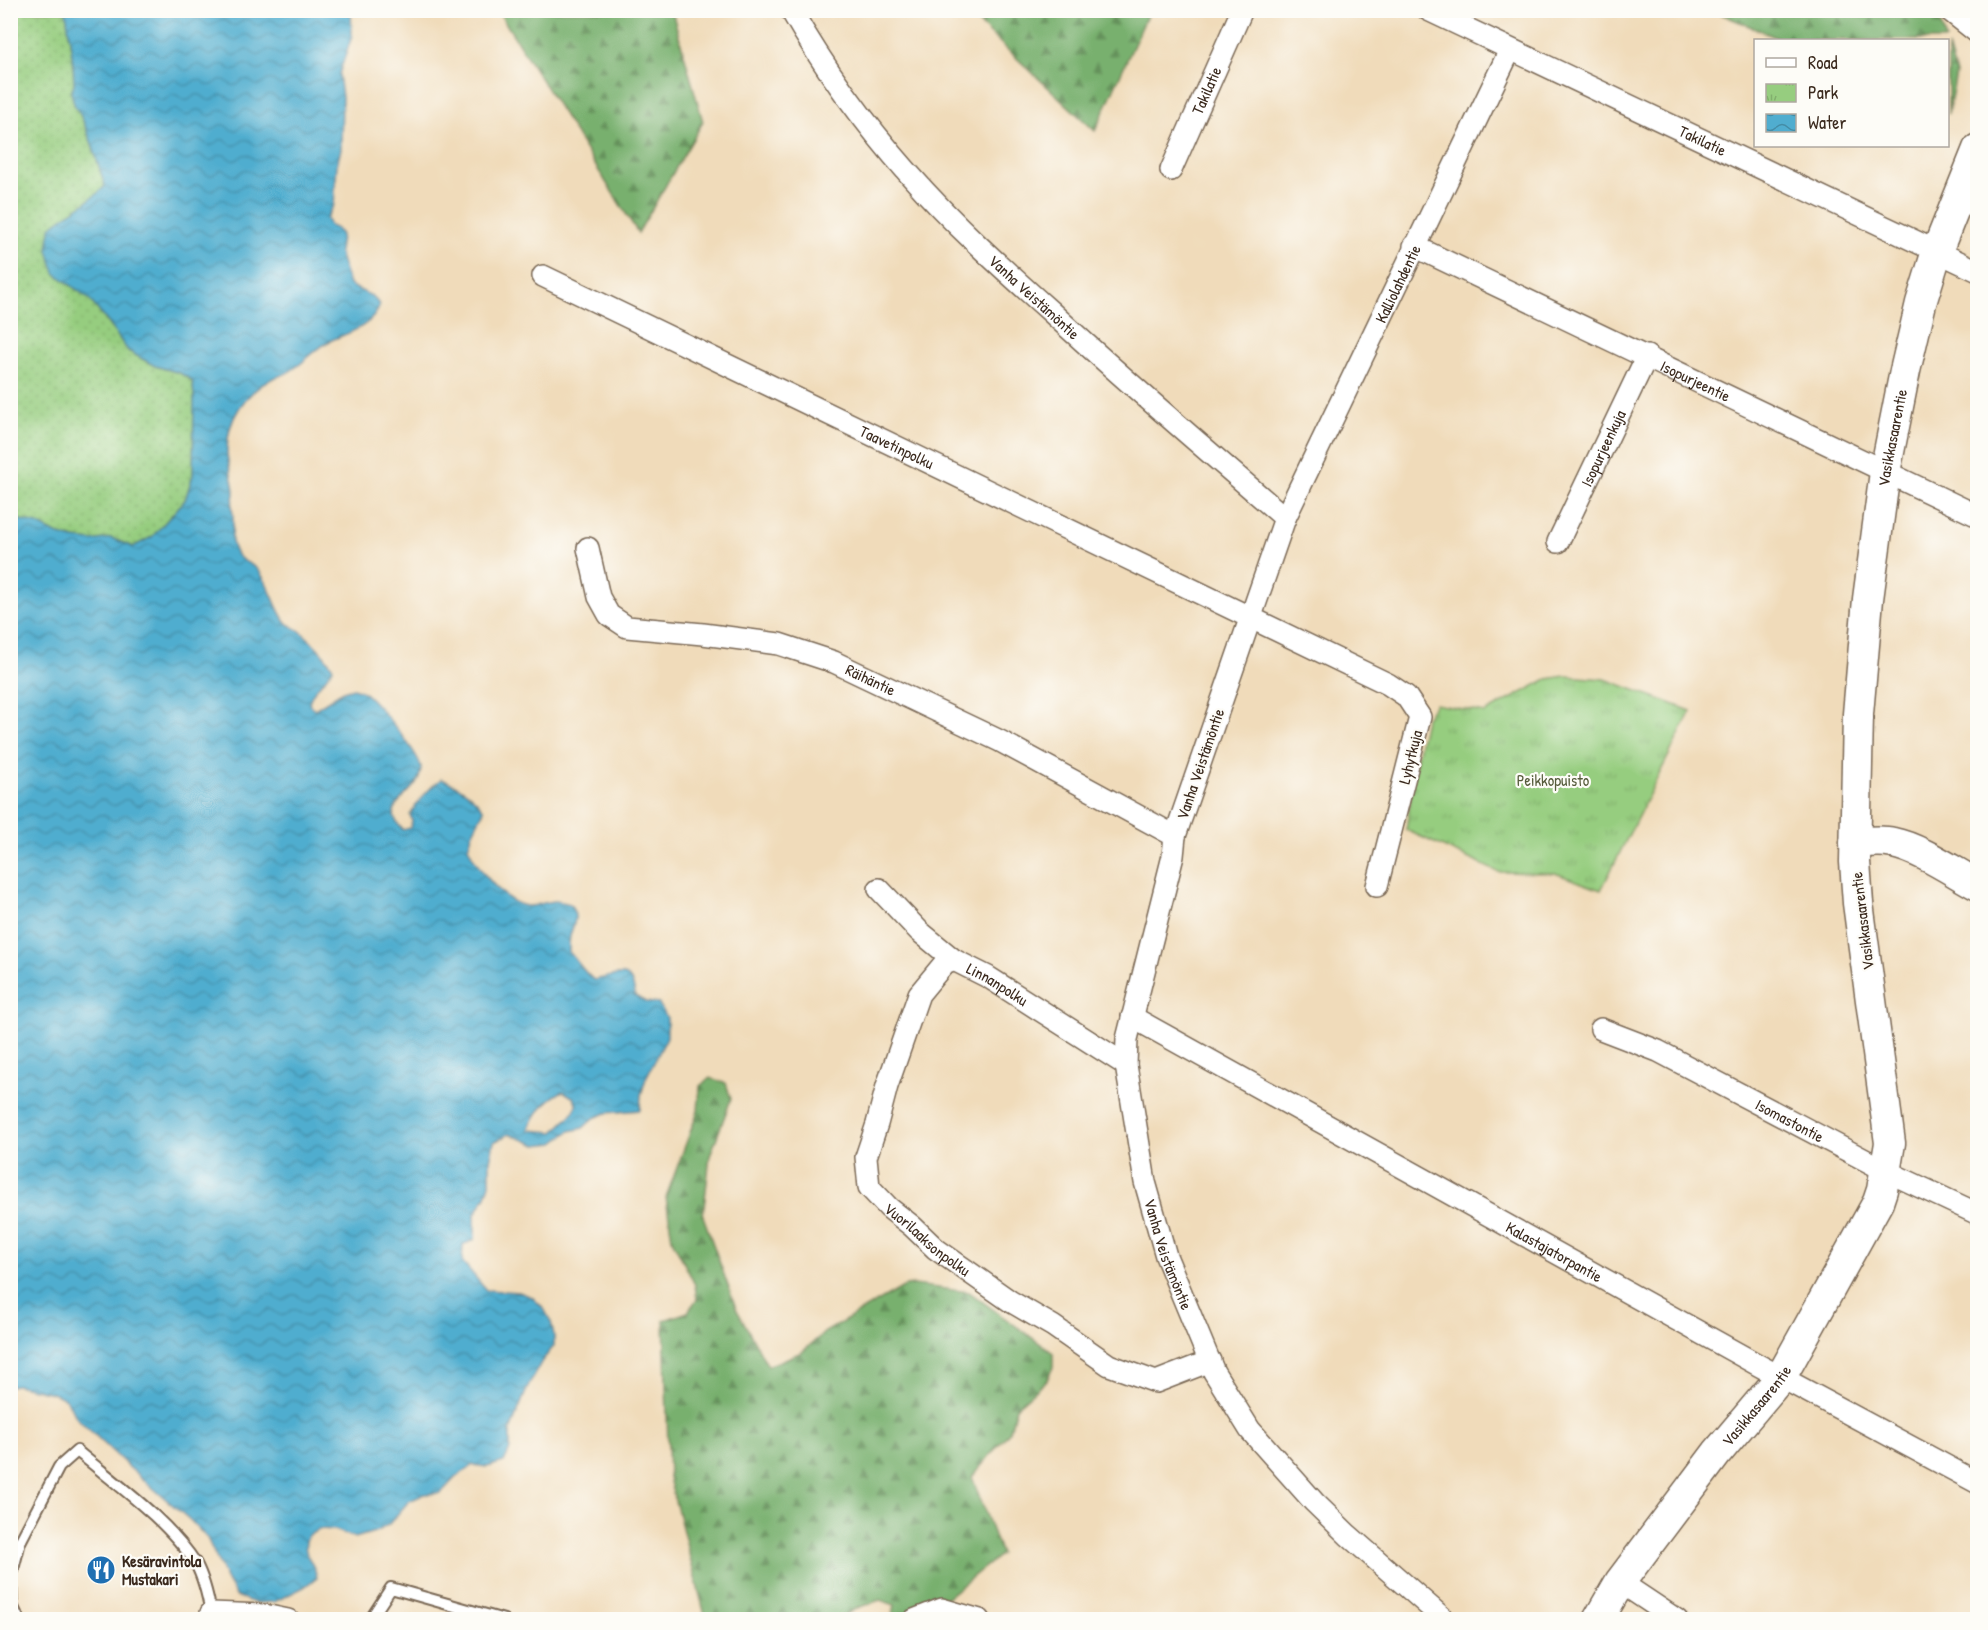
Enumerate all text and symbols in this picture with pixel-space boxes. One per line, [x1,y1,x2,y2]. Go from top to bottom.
legend [1754,39,1949,147]
text: Road [1808,50,1838,75]
street label: Takilatie [1186,63,1227,118]
text: Park [1808,80,1839,105]
text: Water [1808,110,1846,135]
street label: Takilatie [1675,120,1731,161]
street label: Kalliolahdentie [1369,240,1426,326]
street label: Vanha Veistämöntie [984,250,1085,345]
street label: Isopurjeentie [1657,355,1735,407]
street label: Vasikkasaarentie [1872,386,1912,488]
street label: Isopurjeenkuja [1575,406,1631,490]
street label: Taavetinpolku [856,420,938,474]
street label: Räihäntie [842,658,900,701]
street label: Vanha Veistämöntie [1171,705,1229,822]
street label: Lyhytkuja [1393,728,1427,786]
park label: Peikkopuisto [1517,769,1590,791]
street label: Vasikkasaarentie [1845,870,1879,971]
street label: Linnanpolku [963,957,1033,1011]
street label: Isomastontie [1752,1093,1828,1148]
street label: Vanha Veistämöntie [1139,1196,1198,1314]
street label: Vuorilaaksonpolku [880,1197,976,1281]
street label: Kalastajatorpantie [1502,1216,1607,1288]
street label: Vasikkasaarentie [1717,1361,1797,1451]
place label: Kesäravintola Mustakari [122,1550,202,1590]
restaurant icon: Kesäravintola Mustakari [85,1554,117,1586]

